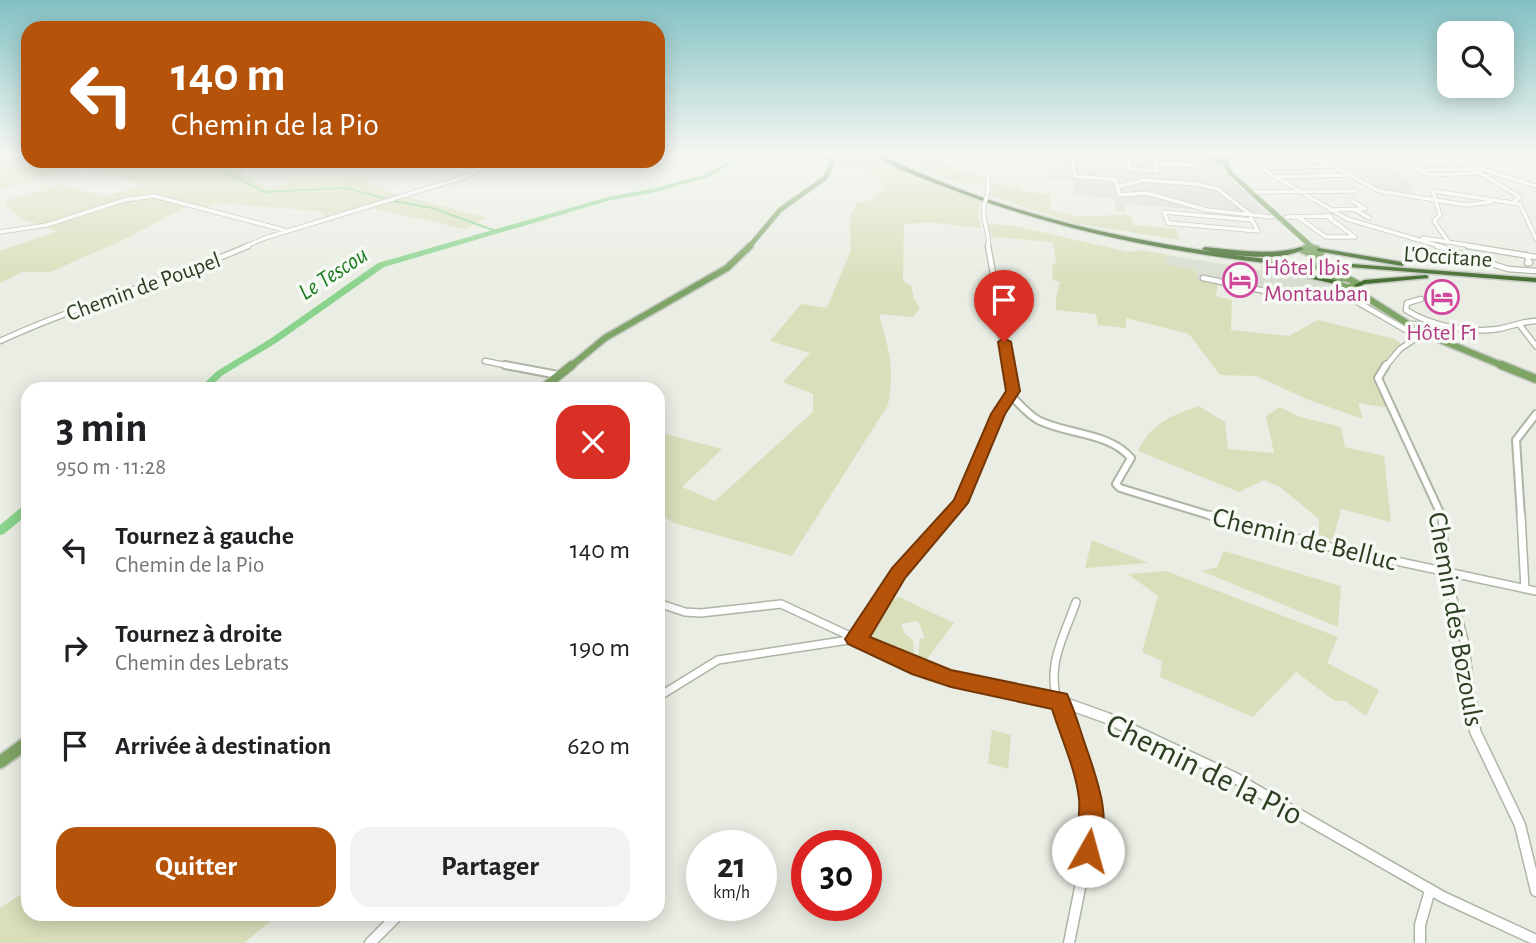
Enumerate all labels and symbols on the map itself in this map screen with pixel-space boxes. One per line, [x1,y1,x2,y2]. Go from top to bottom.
water label: Le Tescou [295,243,373,305]
street label: L'Occitane [1403,243,1493,272]
street label: Chemin de Poupel [63,249,224,326]
place label: Hôtel Ibis Montauban [1264,257,1368,306]
hotel icon: Hôtel Ibis Montauban [1221,261,1259,299]
pin [974,270,1034,342]
hotel icon: Hôtel F1 [1423,278,1461,316]
place label: Hôtel F1 [1406,322,1478,345]
street label: Chemin de Belluc [1210,504,1400,576]
street label: Chemin des Bozouls [1422,510,1488,729]
street label: Chemin de la Pio [1100,708,1307,832]
position arrow [1051,814,1125,888]
speed limit sign: 30 [791,830,882,921]

